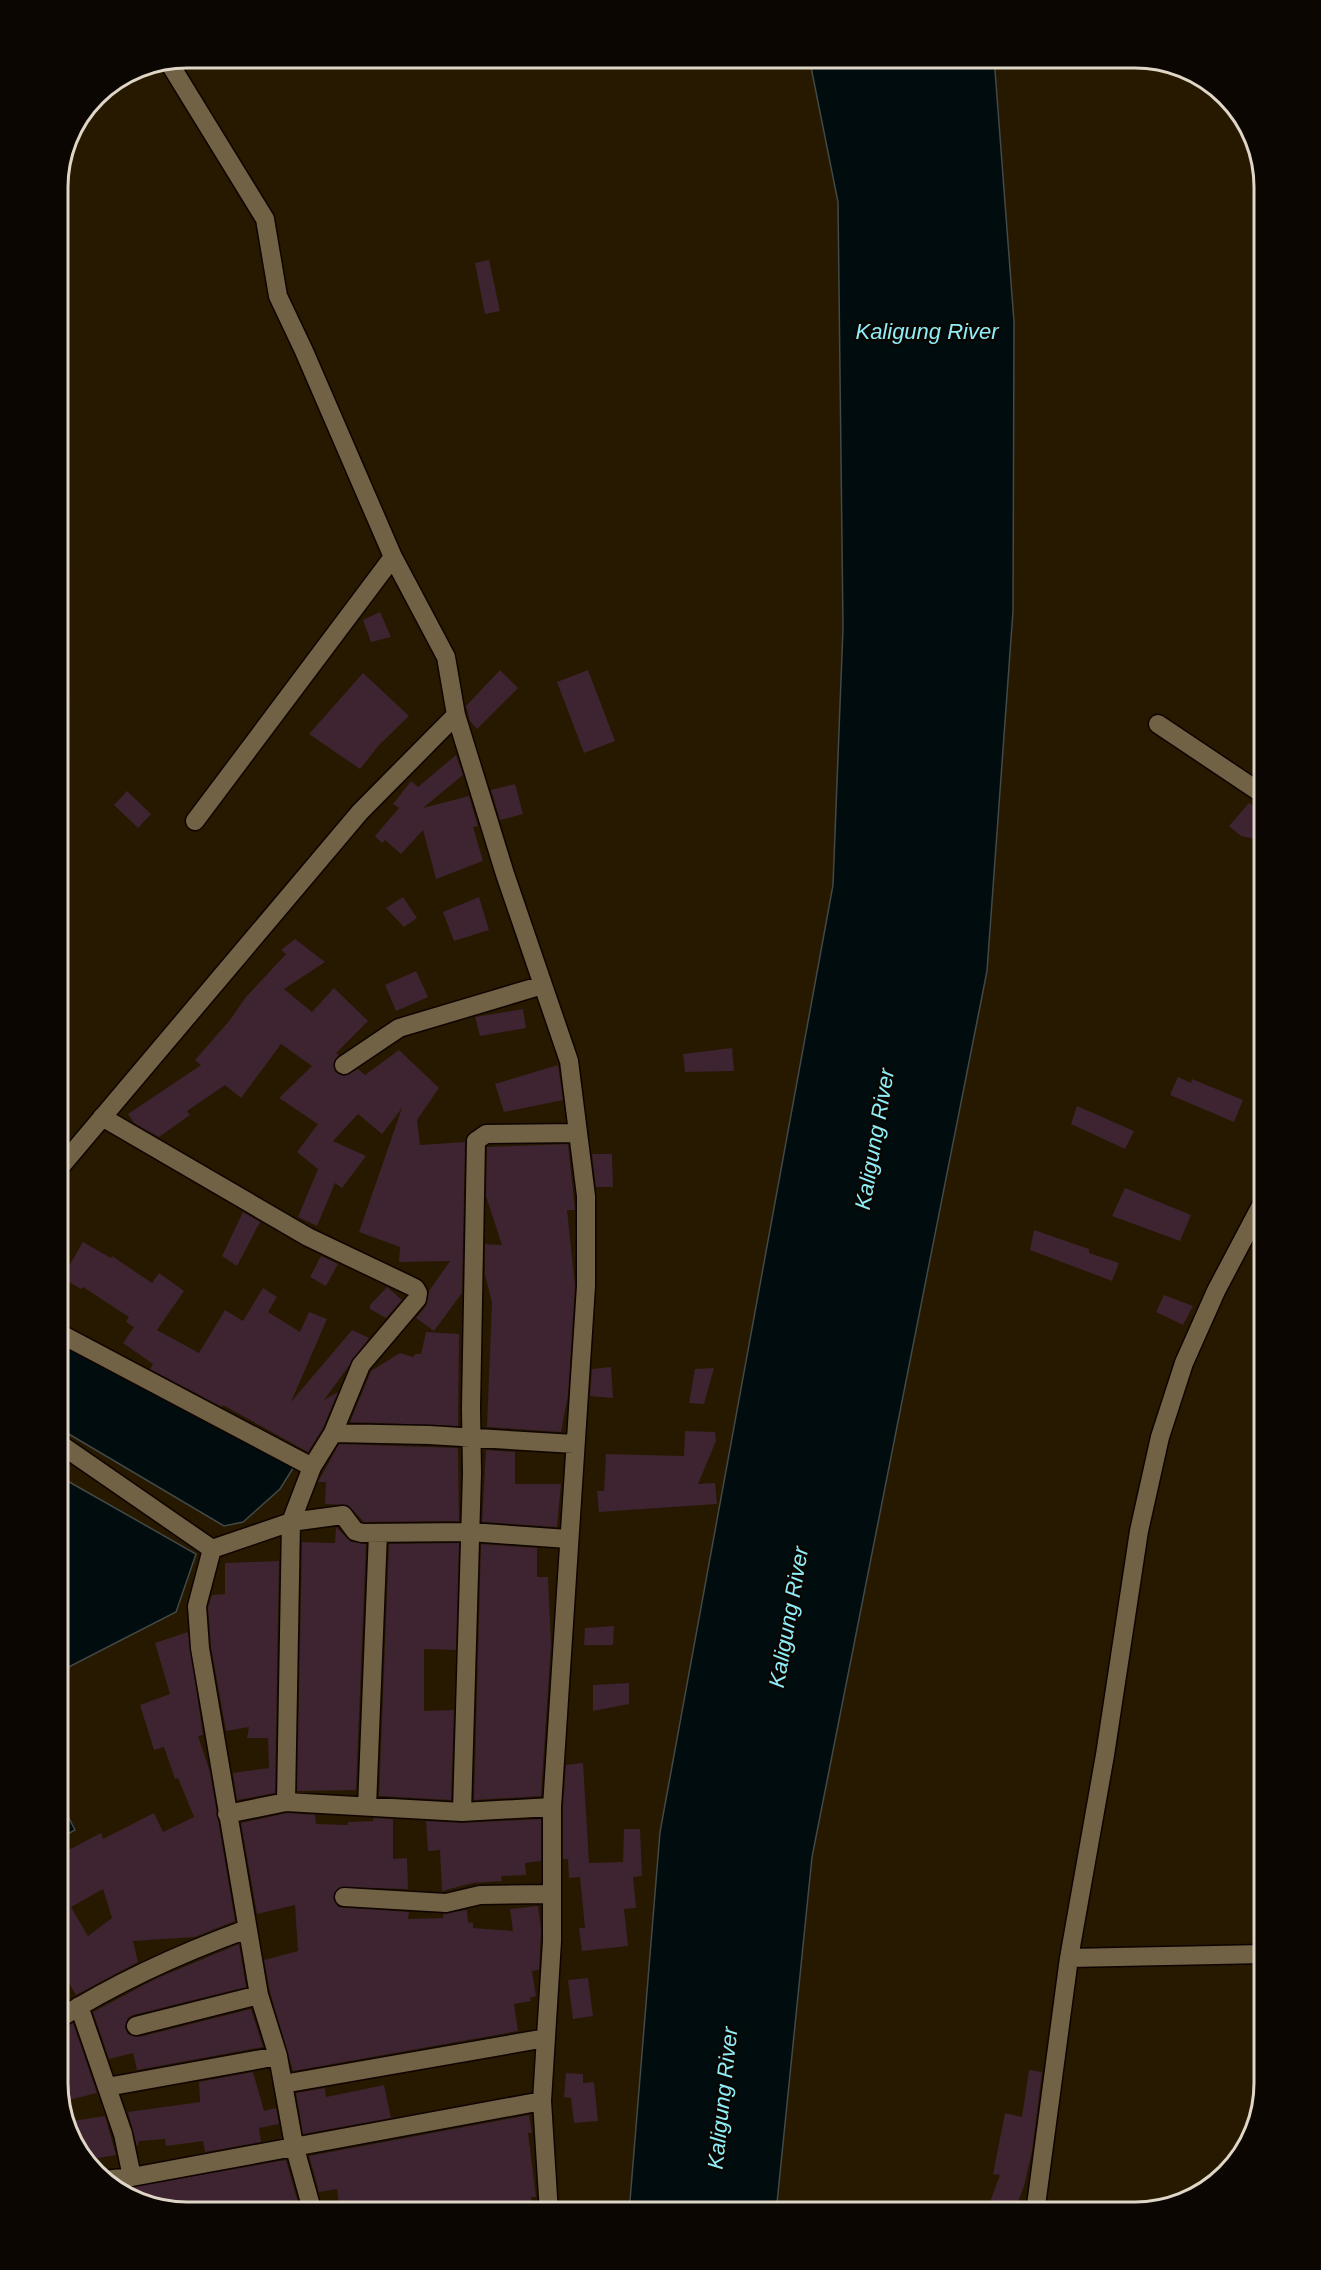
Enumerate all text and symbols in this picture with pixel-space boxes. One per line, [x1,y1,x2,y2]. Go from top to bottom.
water label: Kaligung River [855,319,1000,344]
water label: Kaligung River [850,1065,900,1212]
water label: Kaligung River [764,1543,814,1690]
water label: Kaligung River [703,2024,743,2171]

